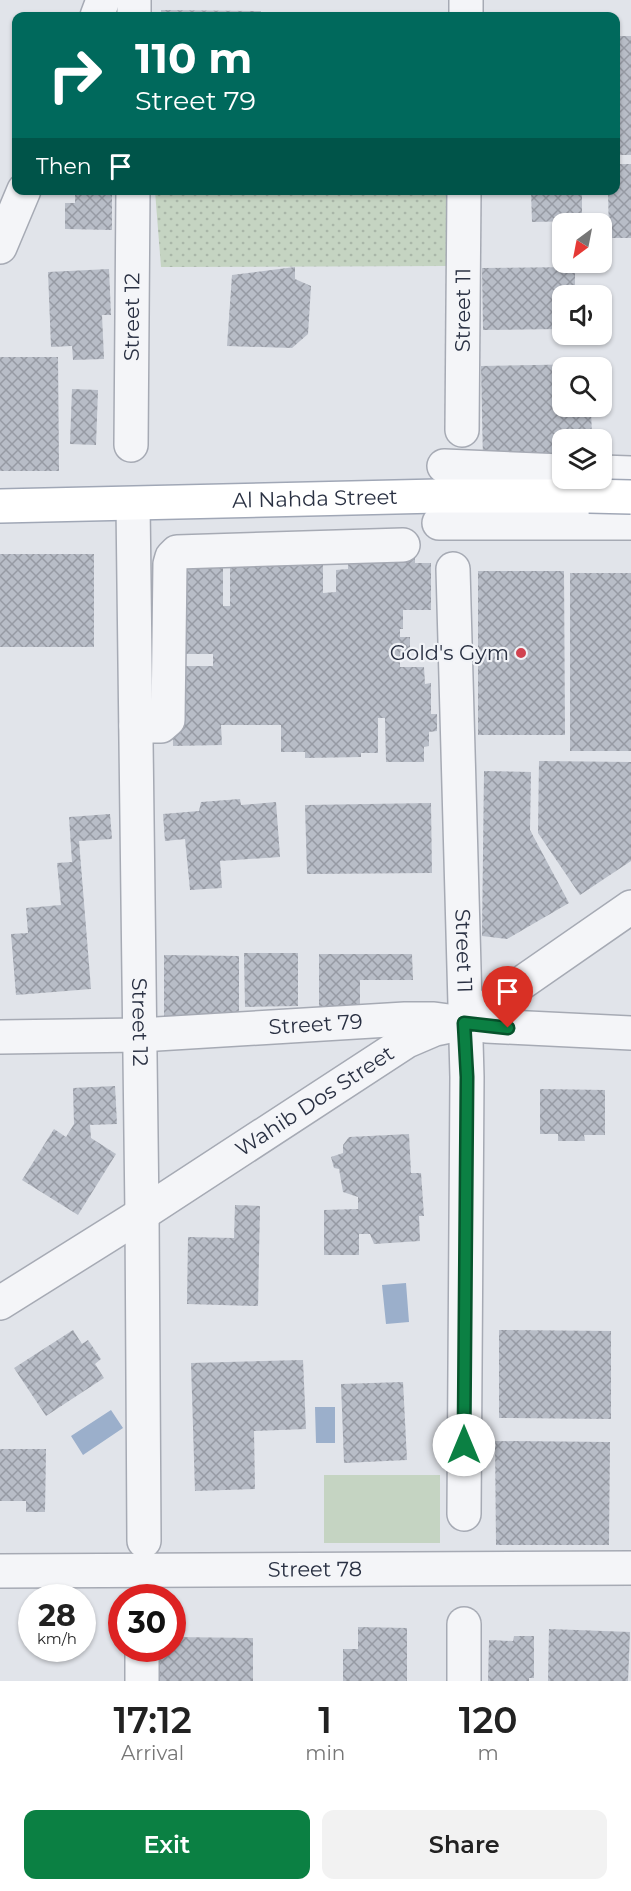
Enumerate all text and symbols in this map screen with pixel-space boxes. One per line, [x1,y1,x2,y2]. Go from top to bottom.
text: 110 m [135,32,252,84]
icon: right [36,36,114,114]
text: Street 79 [135,84,256,117]
icon: arrive [104,150,137,183]
text: Then [36,153,92,180]
north arrow [552,213,612,273]
map controls [552,213,612,489]
street label: Street 11 [450,268,475,352]
street label: Street 12 [119,273,144,361]
button: sound [552,285,612,345]
button: search [552,357,612,417]
button: layers [552,429,612,489]
street label: Al Nahda Street [232,484,398,513]
place label: Gold's Gym [390,640,509,665]
marker: Gold's Gym [514,646,528,660]
street label: Street 11 [450,908,478,993]
pin [482,966,533,1028]
icon: arrive [491,975,524,1008]
street label: Street 12 [127,978,153,1066]
street label: Street 79 [268,1009,363,1039]
street label: Wahib Dos Street [231,1040,398,1162]
position arrow [432,1413,496,1477]
street label: Street 78 [268,1556,362,1582]
speed limit sign: 30 [108,1584,186,1662]
text: 28 [38,1597,76,1634]
text: km/h [37,1629,77,1648]
text: 17:12 [113,1698,192,1742]
text: 1 [318,1698,332,1742]
text: 120 [459,1698,518,1742]
text: Arrival [121,1741,184,1765]
text: min [305,1741,345,1765]
text: m [478,1741,499,1765]
button: Exit [24,1810,310,1879]
button: Share [322,1810,607,1879]

